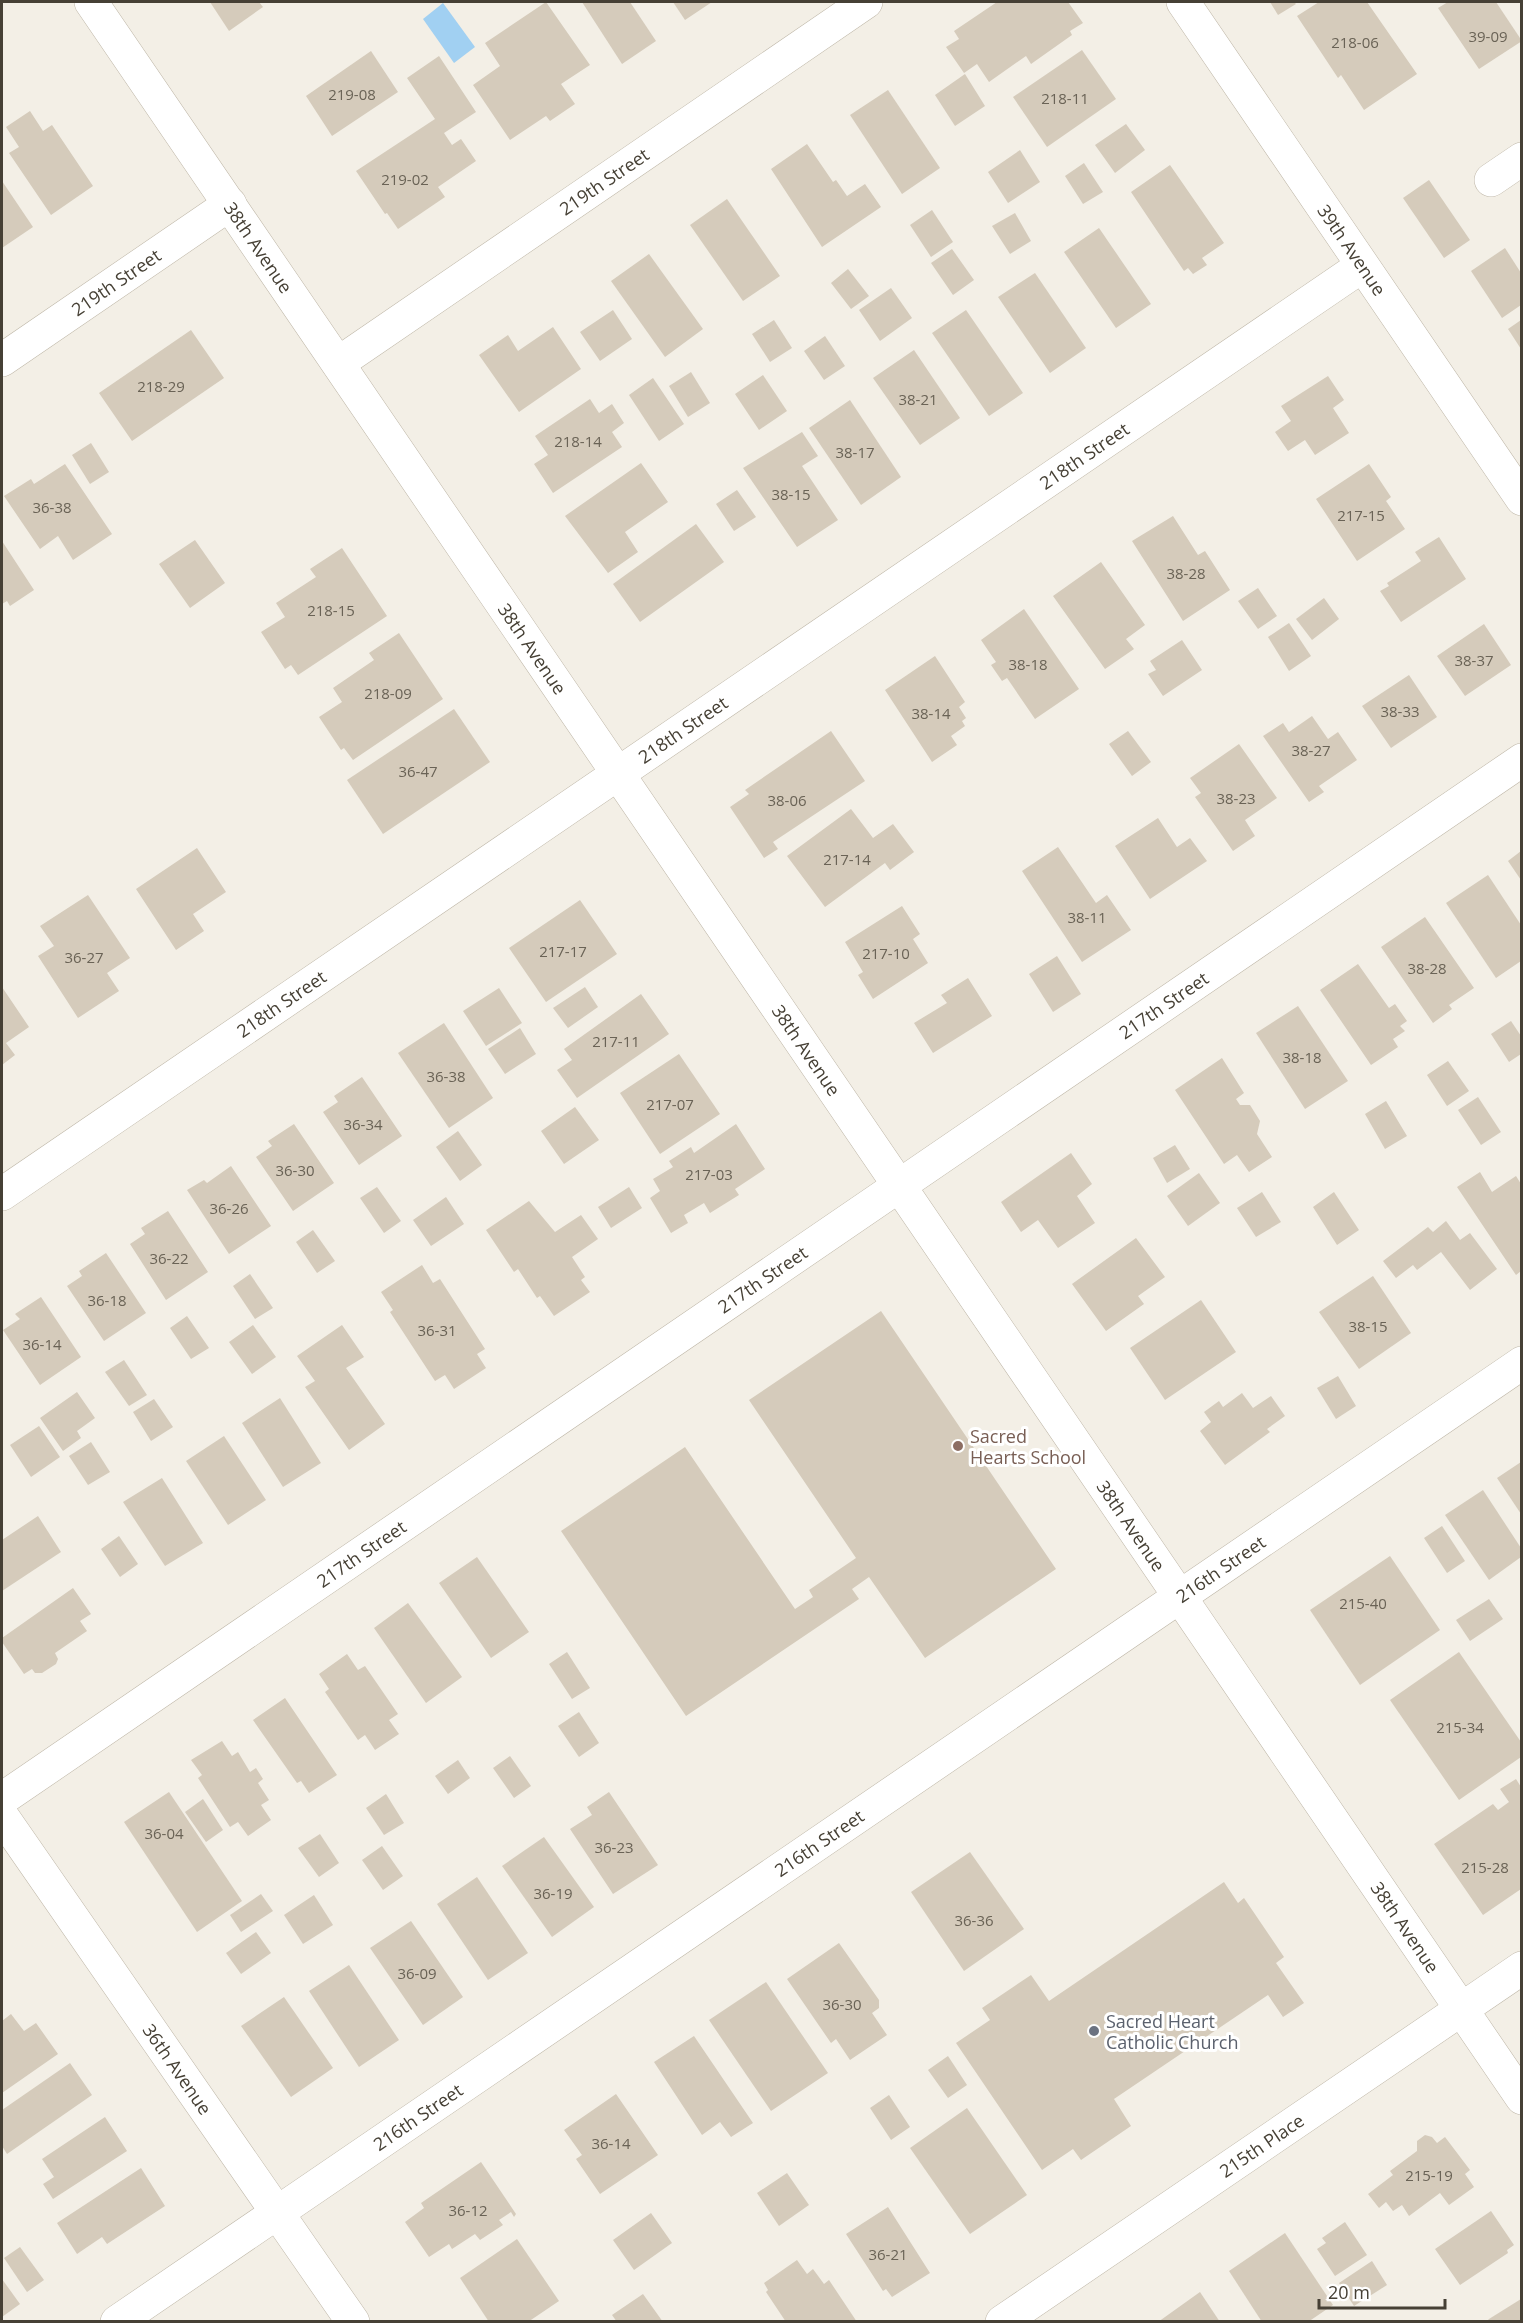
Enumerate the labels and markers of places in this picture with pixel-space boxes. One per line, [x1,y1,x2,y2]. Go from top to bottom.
place label: Sacred Hearts School [970,1424,1086,1469]
marker: Sacred Hearts School [951,1439,965,1453]
place label: Sacred Heart Catholic Church [1106,2009,1238,2054]
marker: Sacred Heart Catholic Church [1087,2024,1101,2038]

